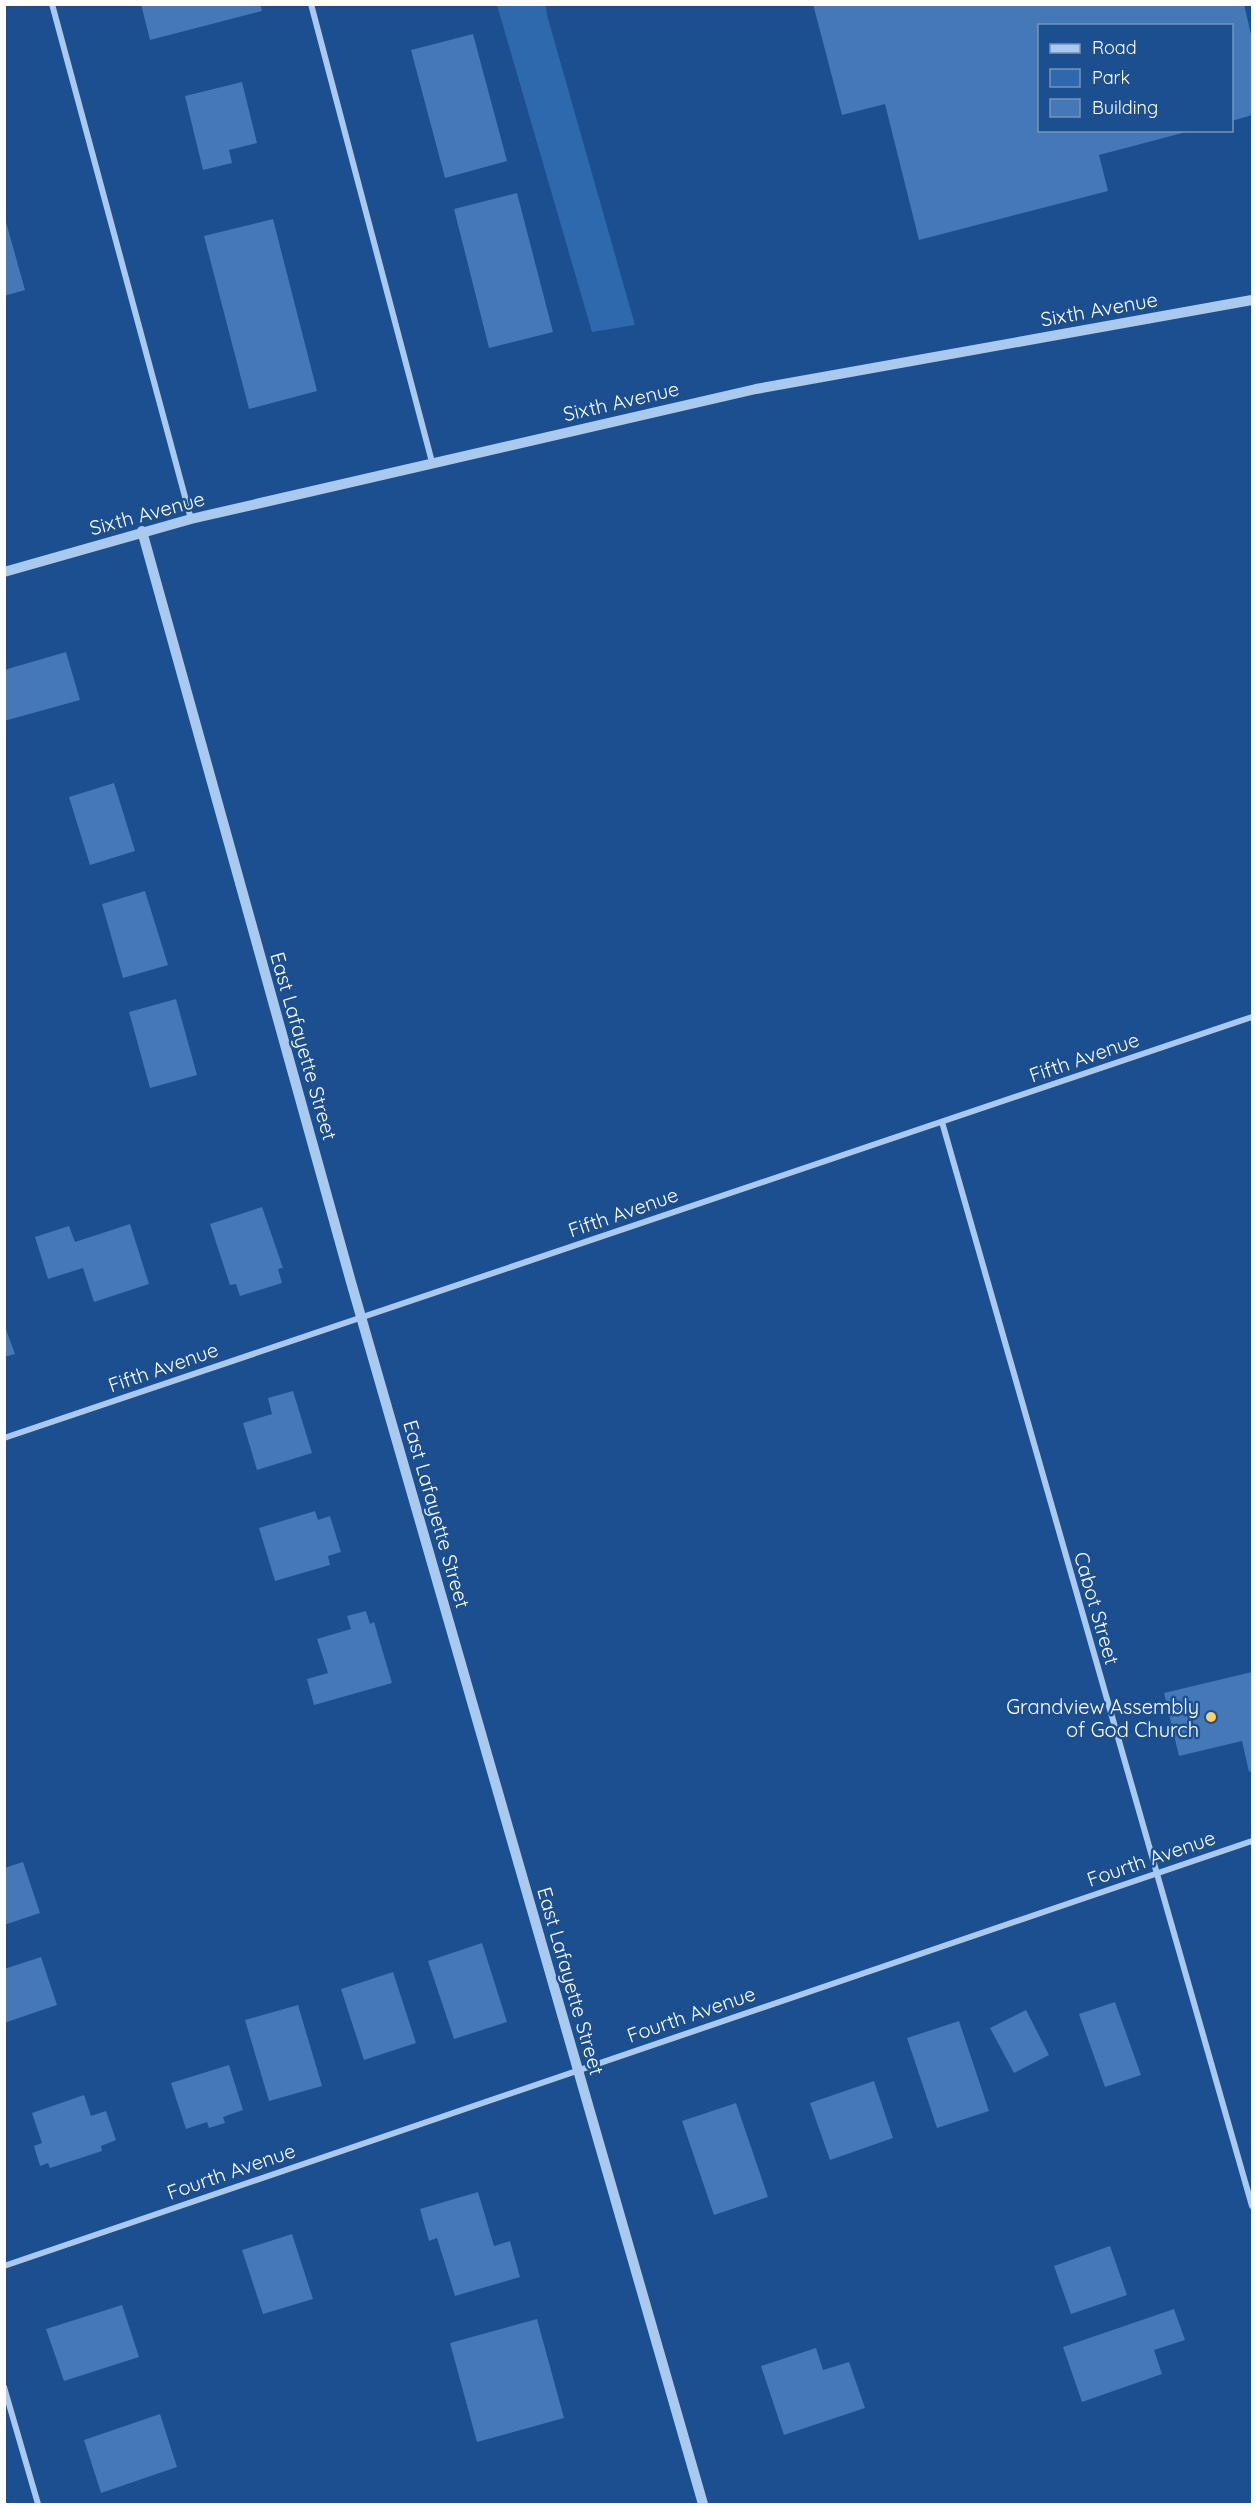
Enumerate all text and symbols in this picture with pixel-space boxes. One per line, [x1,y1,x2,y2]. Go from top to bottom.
legend [1038,24,1233,132]
text: Road [1092,36,1137,59]
text: Park [1092,66,1130,89]
text: Building [1092,96,1158,119]
street label: Sixth Avenue [1039,286,1159,332]
street label: Sixth Avenue [561,376,681,426]
street label: Sixth Avenue [87,486,207,540]
street label: East Lafayette Street [265,949,343,1143]
street label: Fifth Avenue [1026,1026,1142,1088]
street label: Fifth Avenue [565,1181,681,1243]
street label: Fifth Avenue [105,1336,221,1398]
street label: East Lafayette Street [398,1417,476,1611]
street label: Cabot Street [1069,1549,1125,1668]
place label: Grandview Assembly of God Church [1006,1694,1199,1742]
marker: Grandview Assembly of God Church [1204,1710,1218,1724]
street label: Fourth Avenue [1083,1824,1219,1892]
street label: East Lafayette Street [532,1884,610,2078]
street label: Fourth Avenue [623,1980,759,2048]
street label: Fourth Avenue [163,2137,299,2205]

